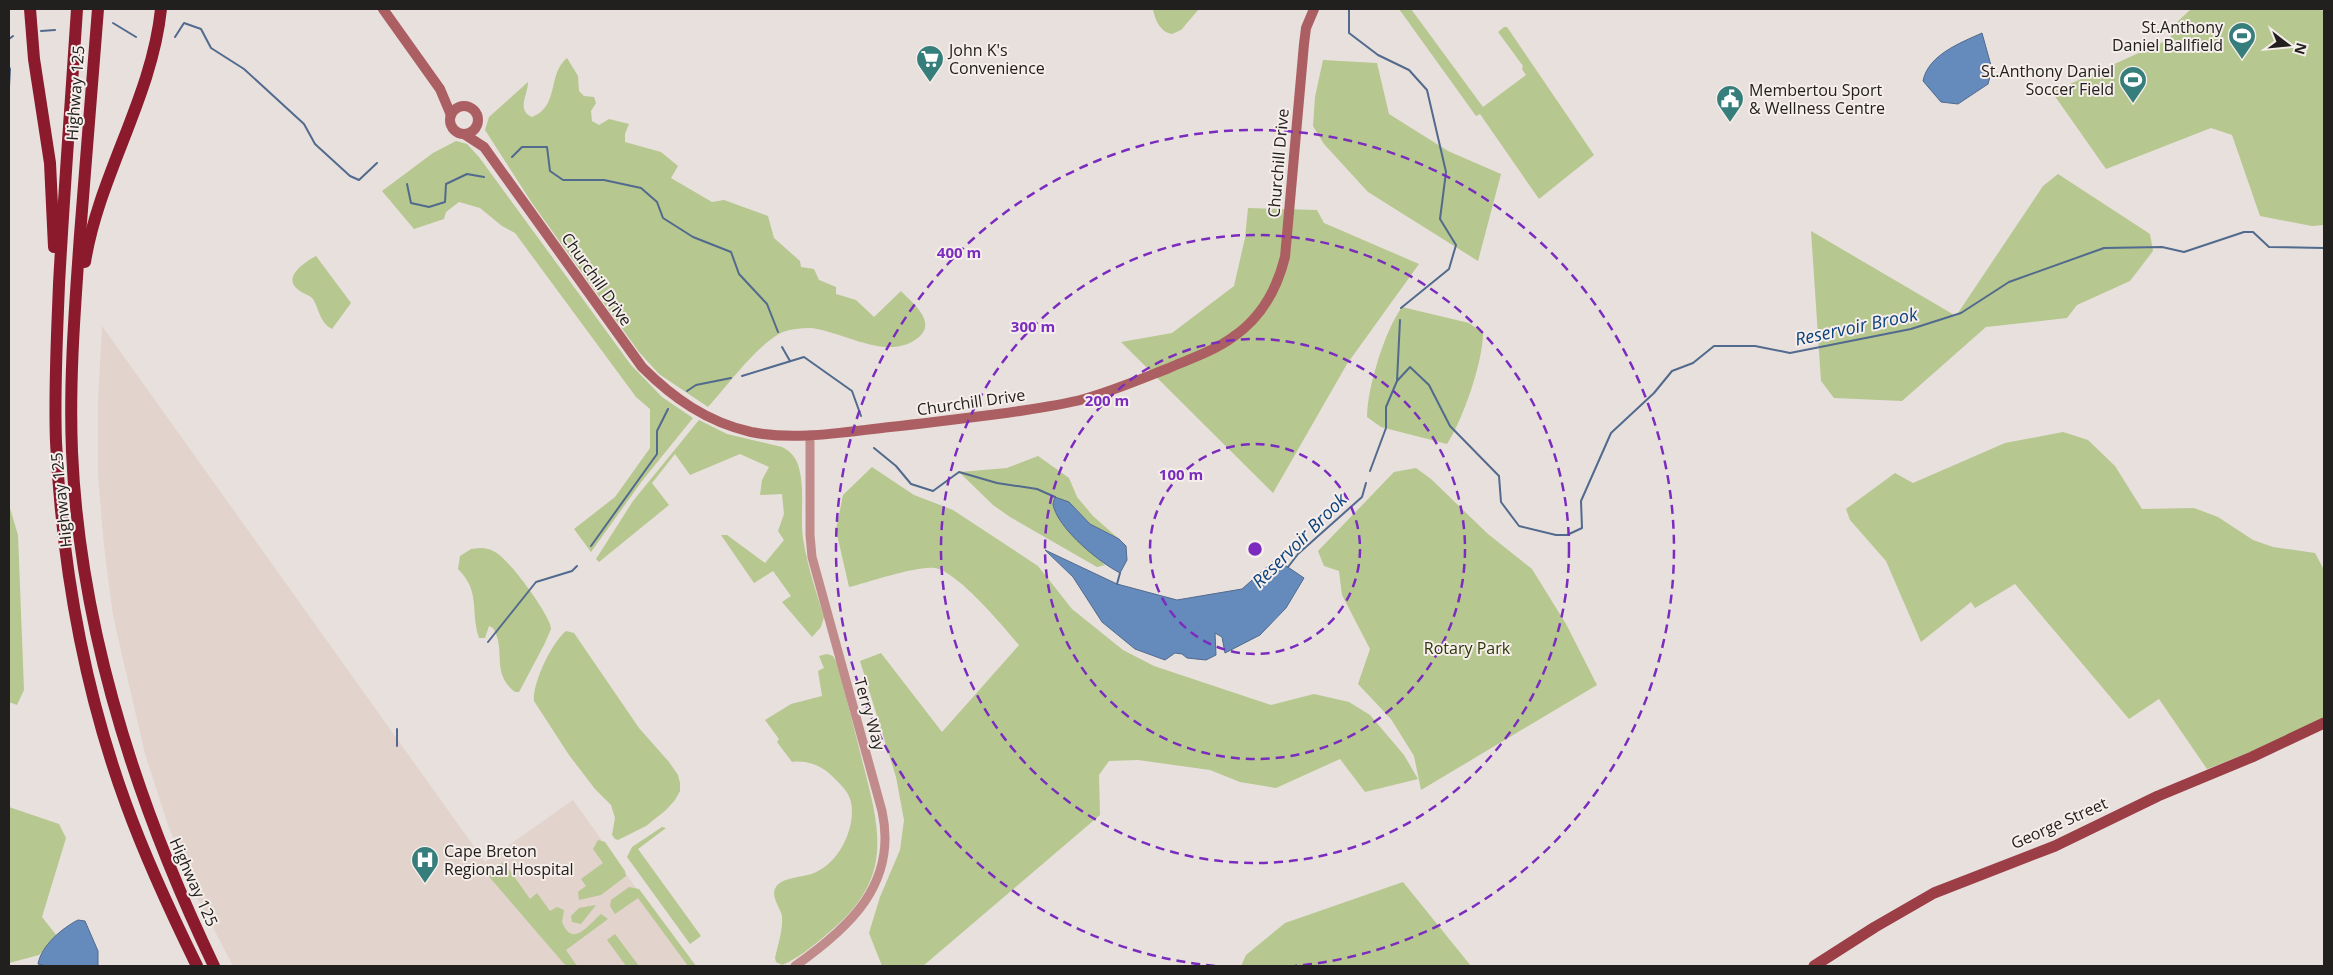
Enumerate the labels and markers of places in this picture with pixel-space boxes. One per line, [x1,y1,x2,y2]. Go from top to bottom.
place label: St.Anthony Daniel Ballfield [2112,16,2224,56]
sports icon: St.Anthony Daniel Ballfield [2227,21,2257,60]
place label: John K's Convenience [947,39,1045,79]
supermarket icon: John K's Convenience [915,44,945,83]
place label: St.Anthony Daniel Soccer Field [1981,60,2114,100]
sports icon: St.Anthony Daniel Soccer Field [2118,65,2148,104]
place label: Membertou Sport & Wellness Centre [1749,79,1885,119]
public building icon: Membertou Sport & Wellness Centre [1715,84,1745,123]
centre of rings [1246,540,1264,558]
place label: Cape Breton Regional Hospital [444,840,574,880]
hospital icon: Cape Breton Regional Hospital [410,845,440,884]

